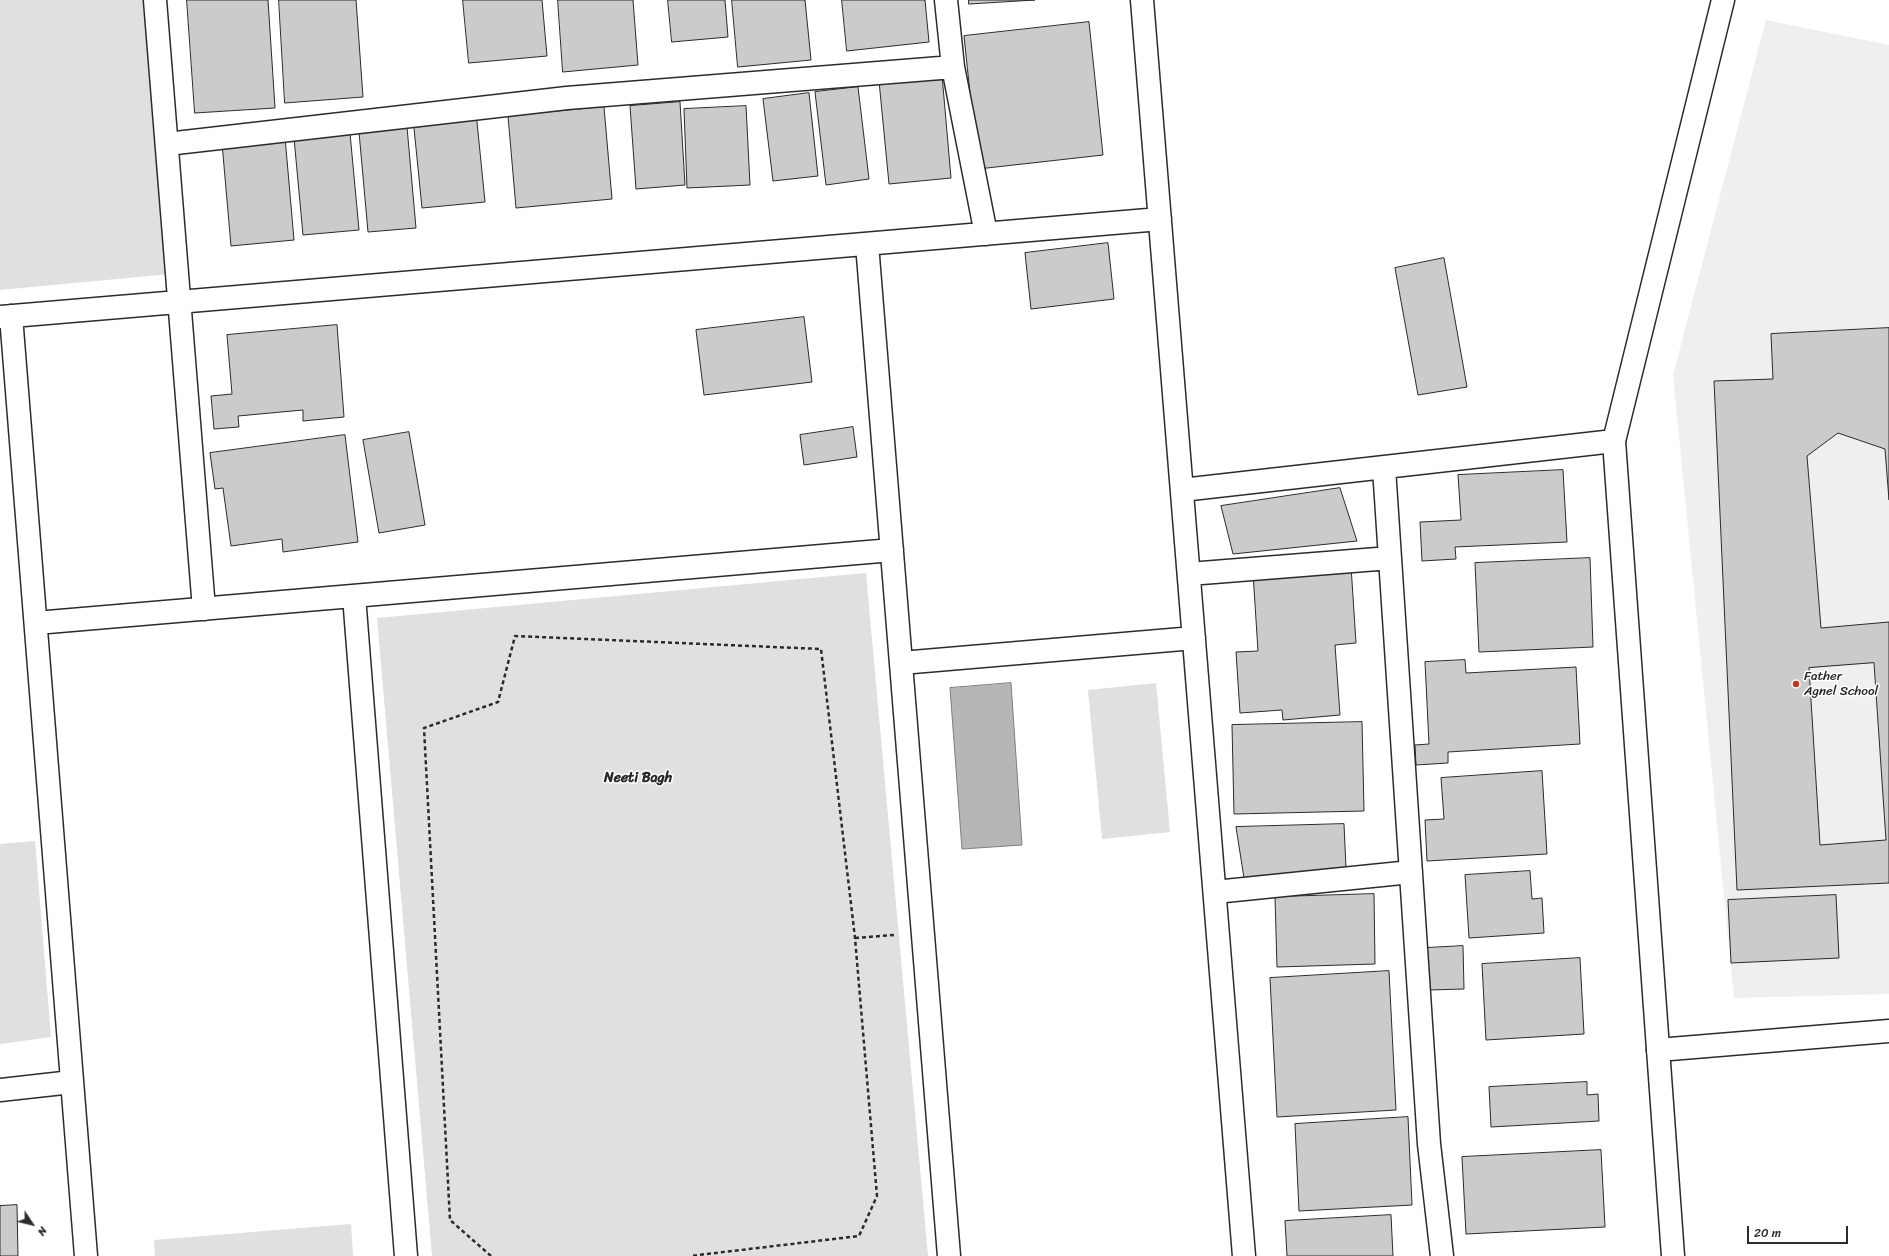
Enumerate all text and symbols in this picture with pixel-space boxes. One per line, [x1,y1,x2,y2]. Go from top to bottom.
place label: Father Agnel School [1804,669,1878,700]
marker: Father Agnel School [1791,679,1801,689]
district label: Neeti Bagh [604,770,672,786]
north arrow [12,1204,52,1244]
scale bar [1749,1218,1850,1244]
text: 20 m [1754,1222,1781,1244]
text: N [32,1223,52,1240]

